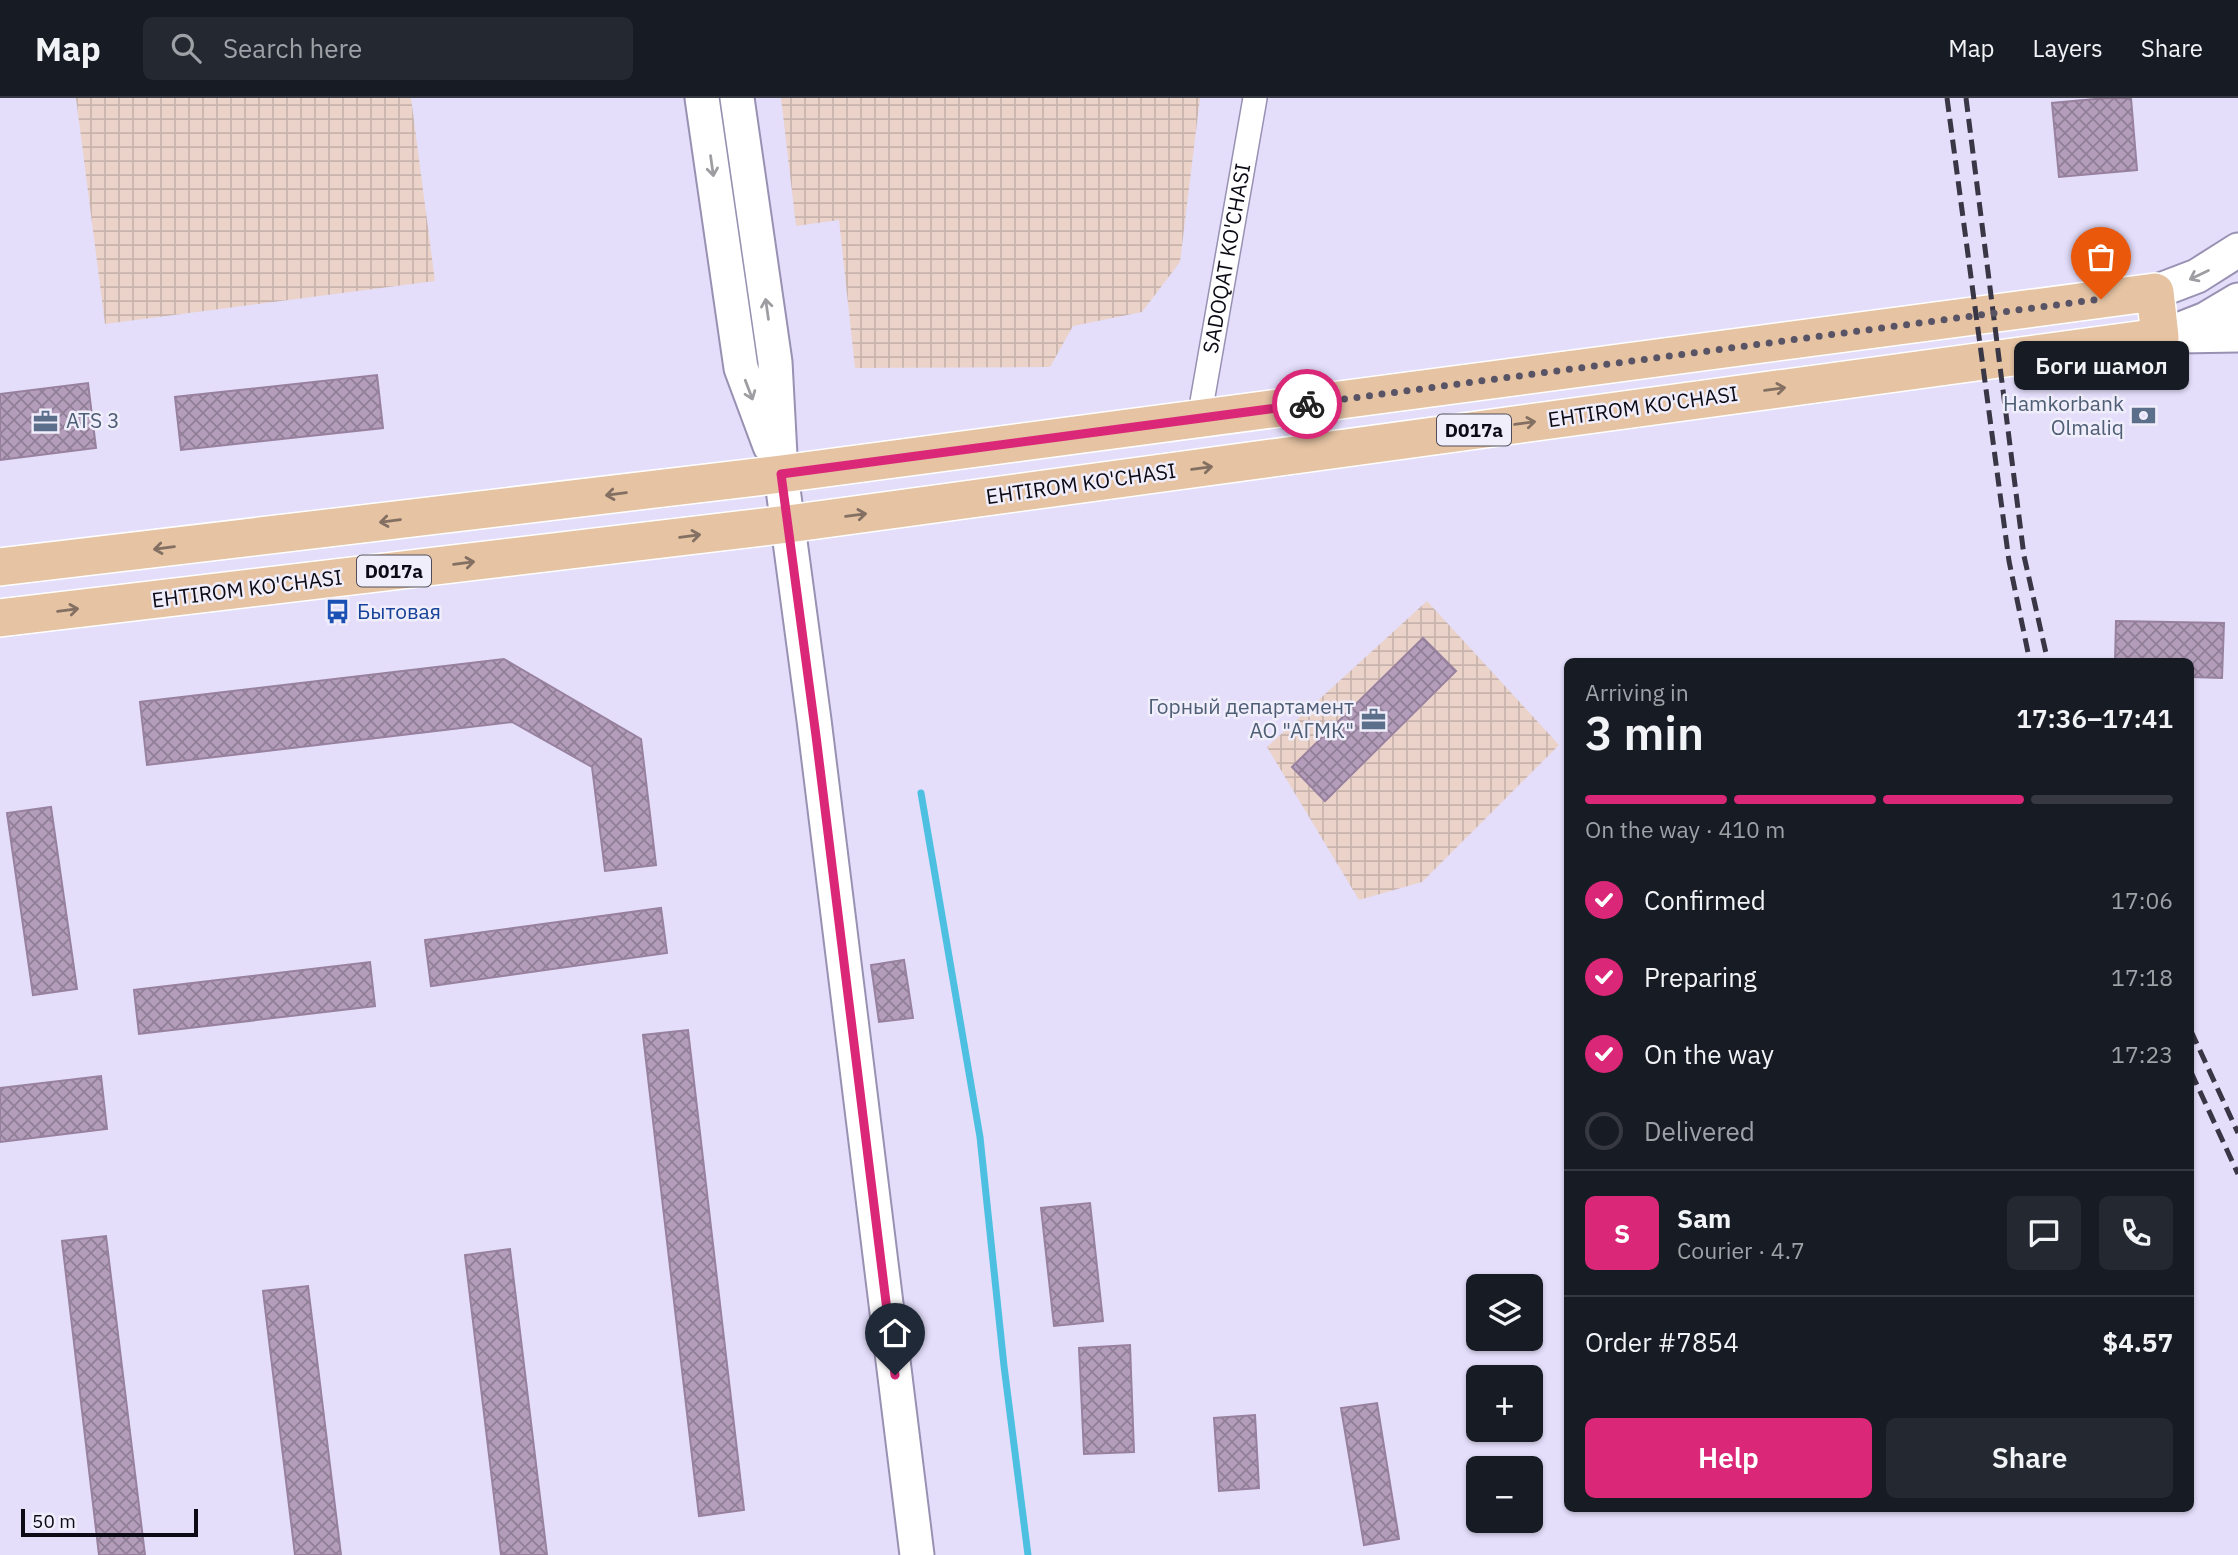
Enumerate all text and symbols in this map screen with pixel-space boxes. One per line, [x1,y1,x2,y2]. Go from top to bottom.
search box [143,17,633,80]
text: Map [35,27,101,70]
icon: search [167,29,205,67]
text: Search here [223,31,362,65]
text: Map [1948,32,1995,64]
text: Layers [2033,32,2103,64]
text: Share [2141,32,2203,64]
one-way arrow [705,154,718,176]
street label: SADOQAT KO'CHASI [1196,161,1256,356]
pin [2071,227,2131,299]
icon: bag [2082,238,2120,276]
one-way arrow [2189,269,2210,282]
one-way arrow [760,298,773,321]
callout: Боги шамол [2014,341,2188,390]
text: Боги шамол [2035,350,2168,380]
courier [1272,369,1342,439]
one-way arrow [743,378,756,400]
street label: EHTIROM KO'CHASI [1546,379,1740,433]
one-way arrow [1763,383,1785,396]
icon: bike [1288,385,1326,423]
place label: Hamkorbank Olmaliq [2003,389,2124,441]
bank icon: Hamkorbank Olmaliq [2130,402,2158,430]
place label: ATS 3 [66,406,120,434]
office icon: ATS 3 [32,407,60,435]
road number: D017a [1437,414,1511,446]
one-way arrow [1513,417,1536,430]
street label: EHTIROM KO'CHASI [984,456,1178,510]
one-way arrow [1191,461,1213,474]
one-way arrow [605,487,627,500]
one-way arrow [844,508,866,521]
one-way arrow [379,514,402,527]
one-way arrow [678,529,701,542]
one-way arrow [153,541,176,554]
road number: D017a [357,556,431,586]
one-way arrow [452,556,475,569]
street label: EHTIROM KO'CHASI [150,562,344,614]
place label: Бытовая [357,597,441,625]
bus stop icon: Бытовая [323,598,351,626]
one-way arrow [56,604,79,617]
text: Arriving in [1585,677,1689,707]
place label: Горный департамент АО "АГМК" [1148,692,1354,744]
text: 17:36–17:41 [2016,701,2173,735]
text: 3 min [1585,703,1704,763]
office icon: Горный департамент АО "АГМК" [1360,705,1388,733]
text: On the way · 410 m [1585,814,1785,844]
icon: check [1585,881,1623,919]
text: Confirmed [1644,883,1766,917]
text: 17:06 [2111,885,2173,915]
icon: check [1585,958,1623,996]
text: Preparing [1644,960,1757,994]
text: 17:18 [2111,962,2173,992]
icon: check [1585,1035,1623,1073]
text: On the way [1644,1037,1774,1071]
text: 17:23 [2111,1039,2173,1069]
text: Delivered [1644,1114,1755,1148]
button: chat [2007,1196,2081,1270]
button: phone [2099,1196,2173,1270]
text: Sam [1677,1201,1731,1235]
text: S [1614,1216,1630,1250]
text: Courier · 4.7 [1677,1235,1805,1265]
map controls [1466,1274,1543,1533]
button: layers [1466,1274,1543,1351]
pin [865,1303,925,1375]
icon: home [876,1314,914,1352]
text: Order #7854 [1585,1325,1739,1359]
text: $4.57 [2103,1325,2173,1359]
button: + [1466,1365,1543,1442]
button: Help [1585,1418,1872,1498]
button: Share [1886,1418,2173,1498]
button: − [1466,1456,1543,1533]
scale bar [21,1506,198,1538]
text: 50 m [32,1509,76,1533]

